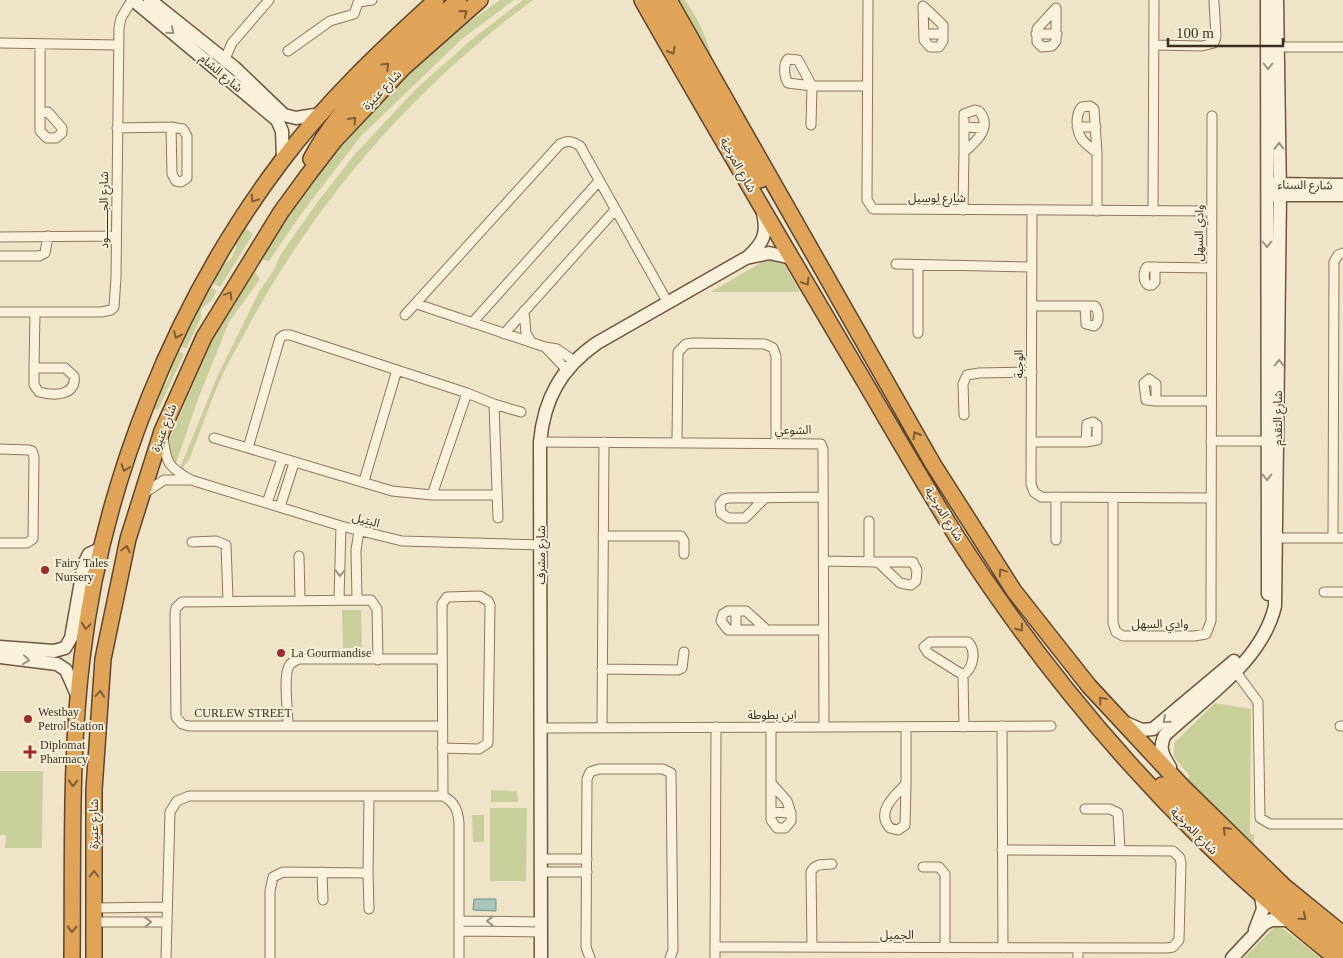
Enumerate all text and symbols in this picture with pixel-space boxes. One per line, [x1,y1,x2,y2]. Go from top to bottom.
one-way arrow [458,11,467,19]
scale bar [1168,15,1283,47]
one-way arrow [165,25,174,34]
text: 100 m [1176,25,1214,41]
one-way arrow [665,45,675,54]
street label: شارع الشام [195,51,245,97]
one-way arrow [1263,62,1273,70]
one-way arrow [381,63,390,72]
street label: شارع عنيزة [360,67,406,114]
one-way arrow [348,117,357,126]
street label: شارع المرخية [715,135,759,196]
one-way arrow [1274,142,1284,150]
street label: شارع الجــــــــود [97,171,113,249]
street label: شارع السناء [1277,178,1333,194]
street label: شارع لوسيل [908,191,966,207]
one-way arrow [251,193,260,203]
street label: وادي السهل [1192,204,1209,262]
one-way arrow [1262,240,1272,248]
one-way arrow [799,276,809,285]
one-way arrow [222,291,232,300]
one-way arrow [172,330,183,339]
street label: الوجبة [1012,350,1026,378]
one-way arrow [1274,359,1284,366]
street label: شارع التقدم [1271,391,1287,445]
street label: شارع عنيزة [148,402,181,455]
street label: الشوعي [775,423,811,440]
one-way arrow [912,431,922,440]
one-way arrow [121,464,131,472]
one-way arrow [1262,473,1272,481]
street label: شارع المرخية [920,484,966,545]
street label: البتيل [351,510,381,530]
street label: شارع مشرف [534,525,550,585]
one-way arrow [120,544,131,553]
place label: Fairy Tales Nursery [55,556,109,584]
marker: Fairy Tales Nursery [39,564,51,576]
one-way arrow [999,569,1008,578]
one-way arrow [335,570,345,577]
street label: وادي السهل [1131,617,1189,634]
one-way arrow [82,621,92,630]
one-way arrow [1015,622,1023,631]
place label: La Gourmandise [291,646,371,660]
marker: La Gourmandise [275,647,287,659]
one-way arrow [22,654,30,665]
one-way arrow [94,690,105,698]
one-way arrow [1099,697,1108,706]
place label: Westbay Petrol Station [38,705,104,733]
street label: CURLEW STREET [194,706,292,720]
street label: ابن بطوطة [747,708,797,722]
marker: Westbay Petrol Station [22,713,34,725]
one-way arrow [1162,714,1171,723]
place label: Diplomat Pharmacy [40,738,88,766]
marker: Diplomat Pharmacy [24,746,36,758]
one-way arrow [68,780,78,787]
street label: شارع عنيزة [87,799,103,849]
street label: شارع المرخية [1166,805,1220,859]
one-way arrow [1223,827,1232,836]
one-way arrow [89,870,99,878]
one-way arrow [1297,911,1306,919]
one-way arrow [486,916,494,926]
one-way arrow [145,917,153,927]
one-way arrow [67,926,77,933]
street label: الجميل [880,928,914,942]

